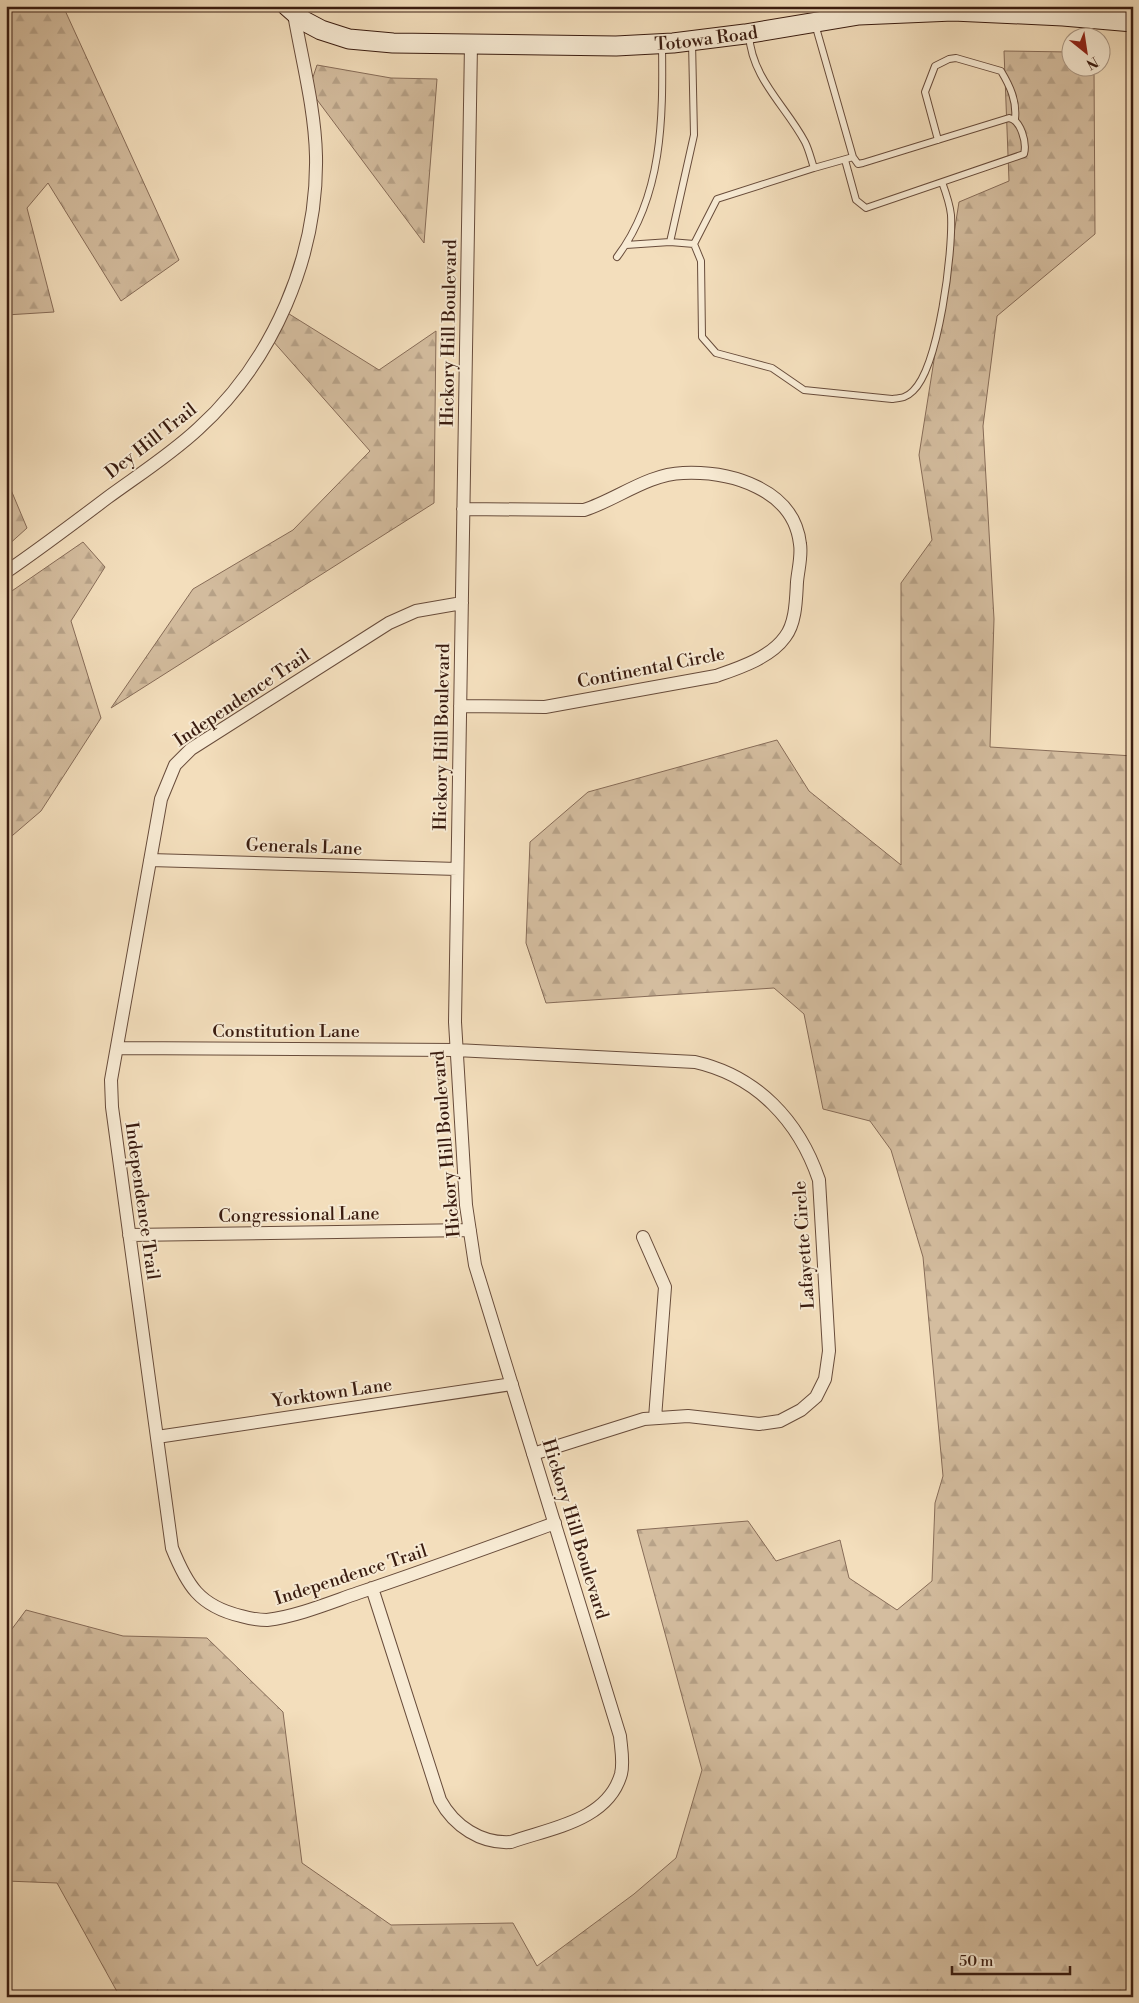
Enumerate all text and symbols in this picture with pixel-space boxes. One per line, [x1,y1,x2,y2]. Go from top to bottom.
street label: Totowa Road [654,20,760,55]
north arrow [1062,28,1112,78]
text: N [1083,52,1101,73]
street label: Hickory Hill Boulevard [436,238,462,427]
street label: Dey Hill Trail [101,398,202,484]
street label: Hickory Hill Boulevard [429,642,455,831]
street label: Continental Circle [575,642,727,694]
street label: Independence Trail [170,644,315,752]
street label: Generals Lane [245,833,363,861]
street label: Constitution Lane [212,1020,360,1043]
street label: Hickory Hill Boulevard [426,1049,466,1238]
street label: Independence Trail [120,1121,165,1282]
street label: Lafayette Circle [788,1180,820,1310]
street label: Congressional Lane [218,1202,380,1228]
street label: Yorktown Lane [269,1373,394,1413]
street label: Hickory Hill Boulevard [537,1436,614,1623]
street label: Independence Trail [272,1539,431,1611]
scale bar [952,1943,1069,1975]
text: 50 m [959,1952,993,1971]

